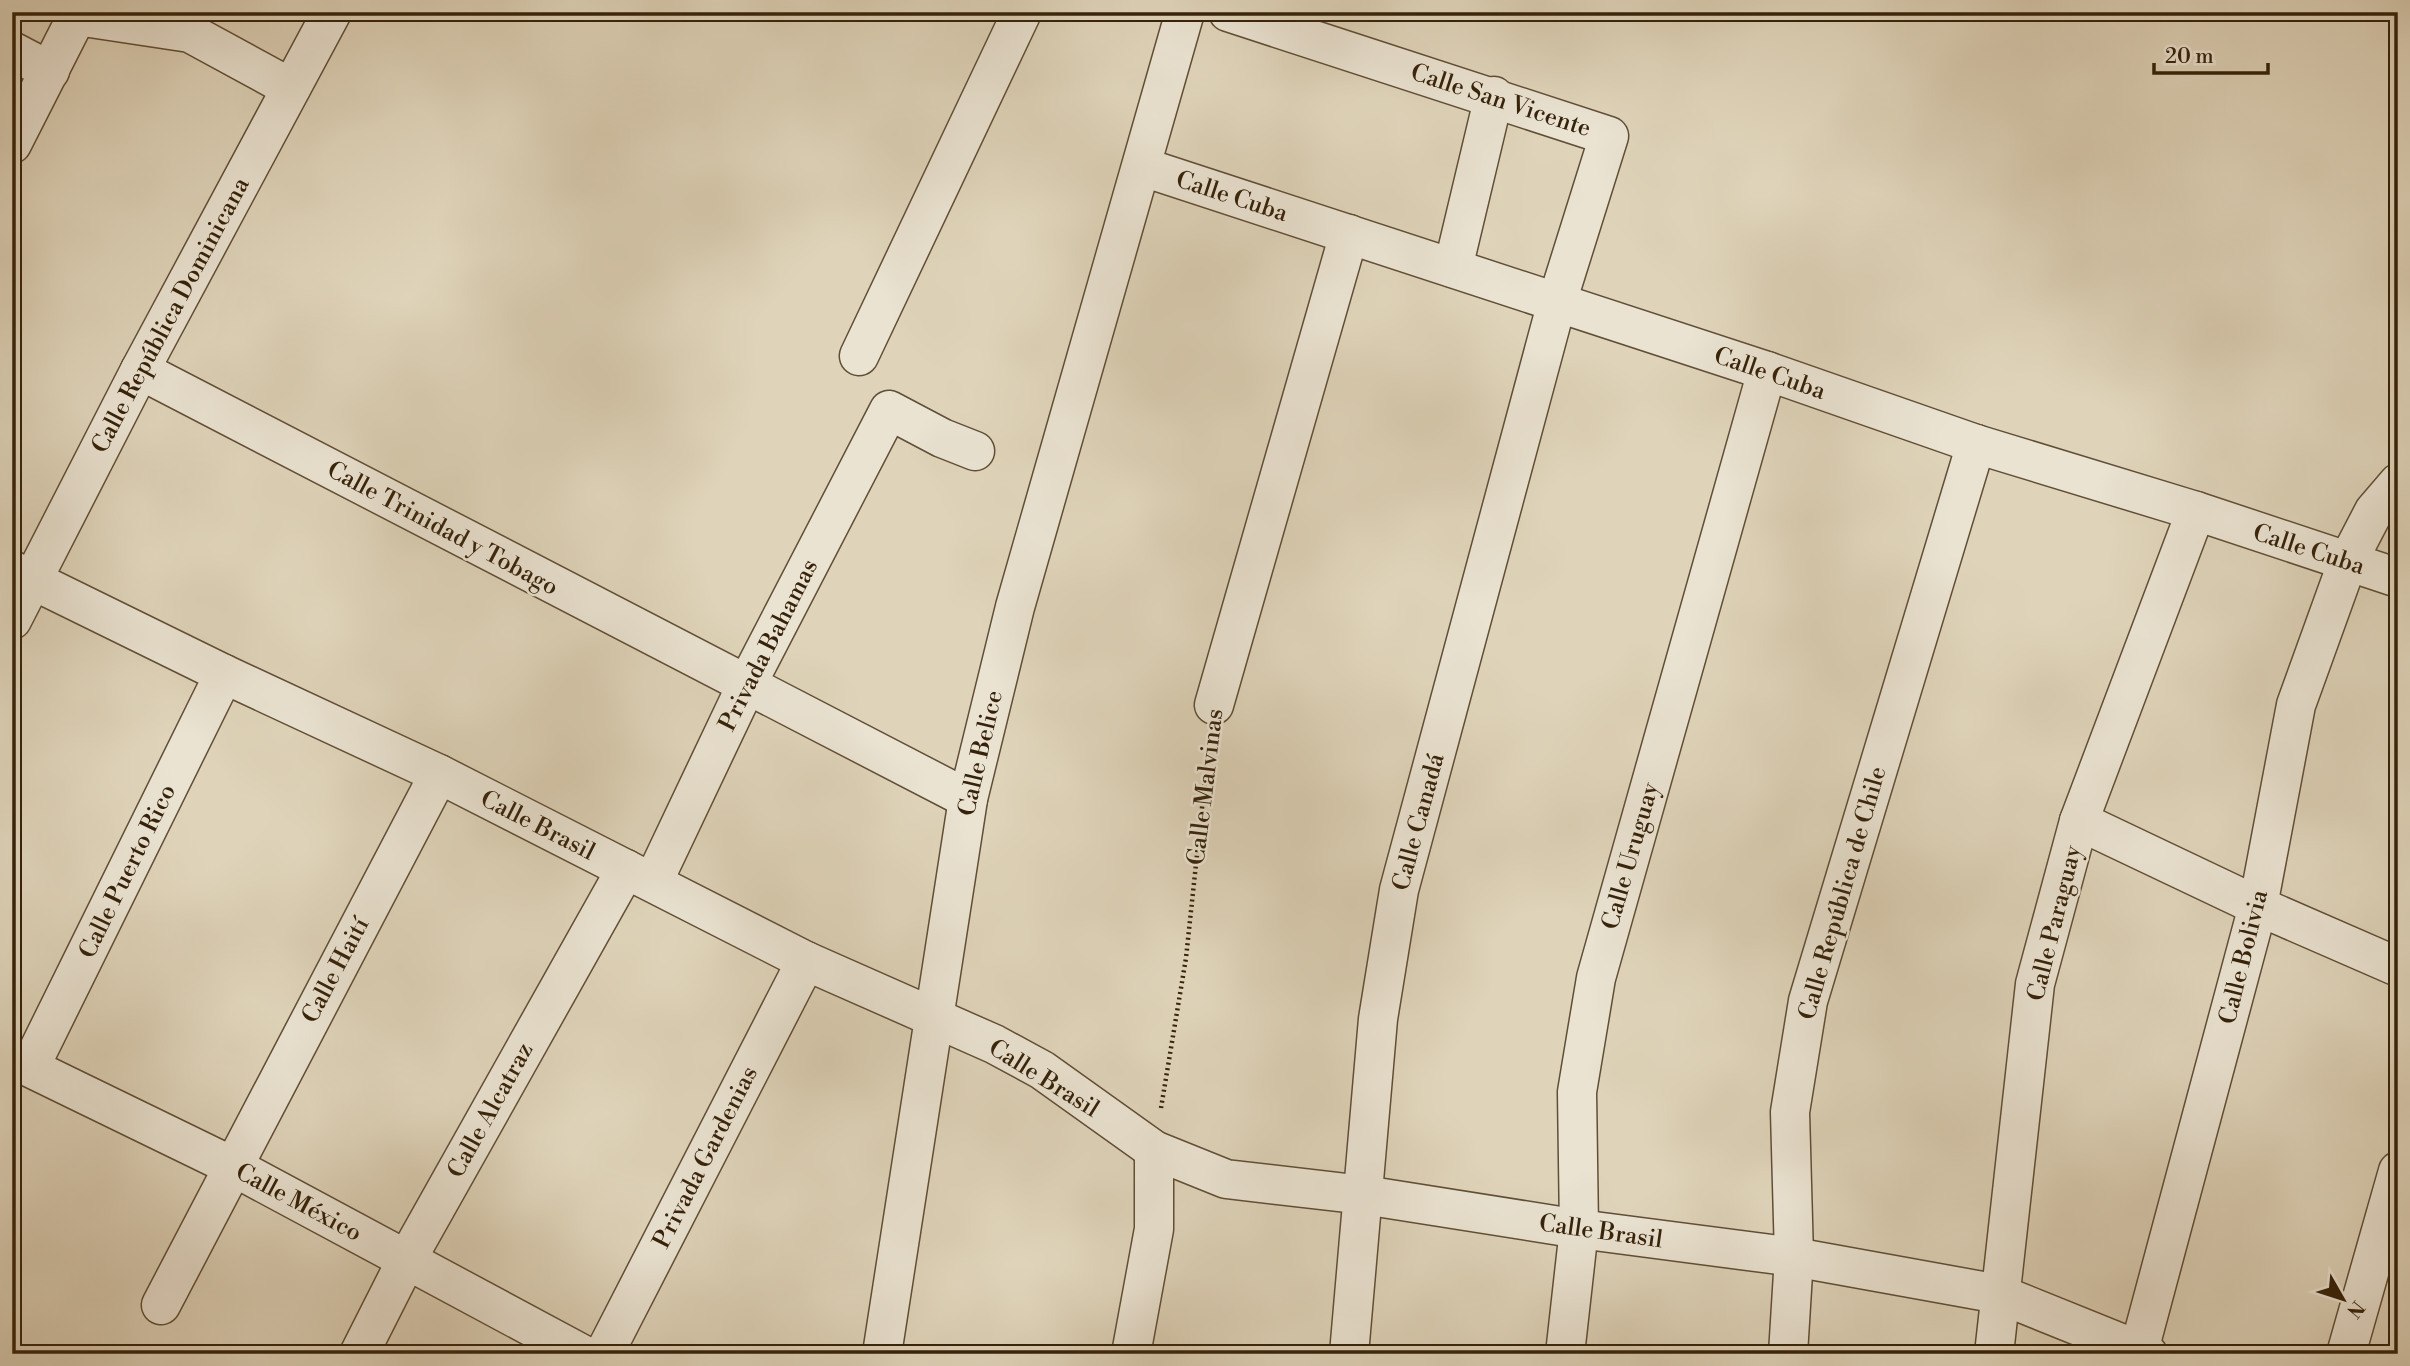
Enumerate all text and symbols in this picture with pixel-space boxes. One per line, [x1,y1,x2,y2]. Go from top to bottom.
scale bar [2154,32,2268,76]
text: 20 m [2165,44,2214,70]
street label: Calle San Vicente [1407,58,1595,144]
street label: Calle Cuba [1172,165,1292,229]
street label: Calle República Dominicana [85,172,257,458]
street label: Calle Cuba [1710,341,1830,407]
street label: Calle Trinidad y Tobago [322,455,563,603]
street label: Calle Cuba [2249,518,2369,582]
street label: Privada Bahamas [713,554,825,736]
street label: Calle Belice [952,687,1010,819]
street label: Calle Malvinas [1182,707,1230,867]
street label: Calle Canadá [1386,750,1452,894]
street label: Calle República de Chile [1792,763,1894,1024]
street label: Calle Puerto Rico [73,779,183,963]
street label: Calle Uruguay [1596,779,1666,933]
street label: Calle Brasil [475,784,600,868]
street label: Calle Paraguay [2021,842,2089,1004]
street label: Calle Bolivia [2213,886,2275,1027]
street label: Calle Haití [296,912,377,1028]
street label: Calle Brasil [983,1033,1104,1125]
street label: Calle Alcatraz [441,1038,540,1183]
street label: Privada Gardenias [647,1061,765,1254]
street label: Calle México [230,1157,367,1249]
street label: Calle Brasil [1537,1208,1665,1256]
north arrow [2308,1264,2378,1334]
text: N [2341,1296,2369,1322]

